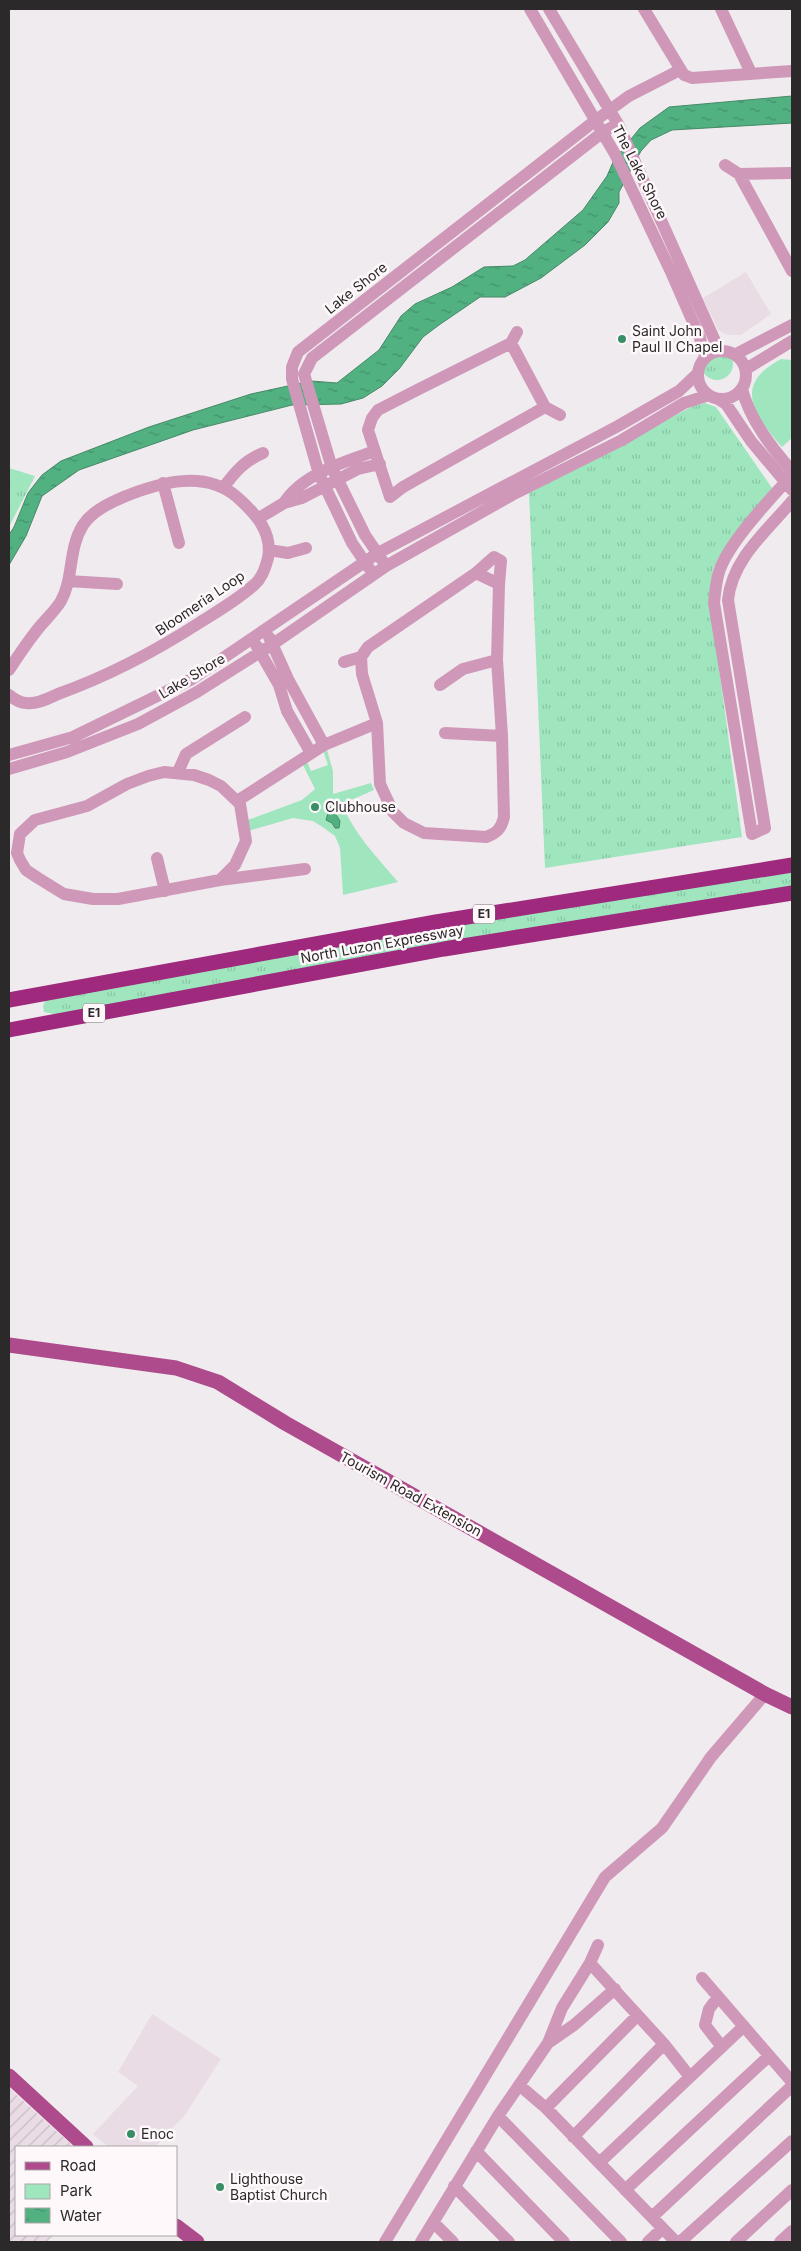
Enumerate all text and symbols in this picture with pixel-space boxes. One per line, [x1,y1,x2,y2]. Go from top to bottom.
street label: The Lake Shore [609,122,672,222]
street label: Lake Shore [321,258,390,317]
place label: Saint John Paul II Chapel [632,322,722,355]
marker: Saint John Paul II Chapel [616,333,628,345]
street label: Bloomeria Loop [152,567,247,639]
street label: Lake Shore [156,649,228,702]
place label: Clubhouse [325,798,396,815]
marker: Clubhouse [309,801,321,813]
road number: E1 [473,904,495,924]
street label: North Luzon Expressway [299,921,465,966]
road number: E1 [83,1004,105,1022]
street label: Tourism Road Extension [337,1447,485,1540]
place label: Enoc [141,2125,174,2142]
marker: Enoc [125,2128,137,2140]
legend [15,2146,178,2236]
text: Road [60,2156,96,2175]
place label: Lighthouse Baptist Church [230,2170,328,2203]
text: Park [60,2181,93,2200]
marker: Lighthouse Baptist Church [214,2181,226,2193]
text: Water [60,2206,102,2225]

